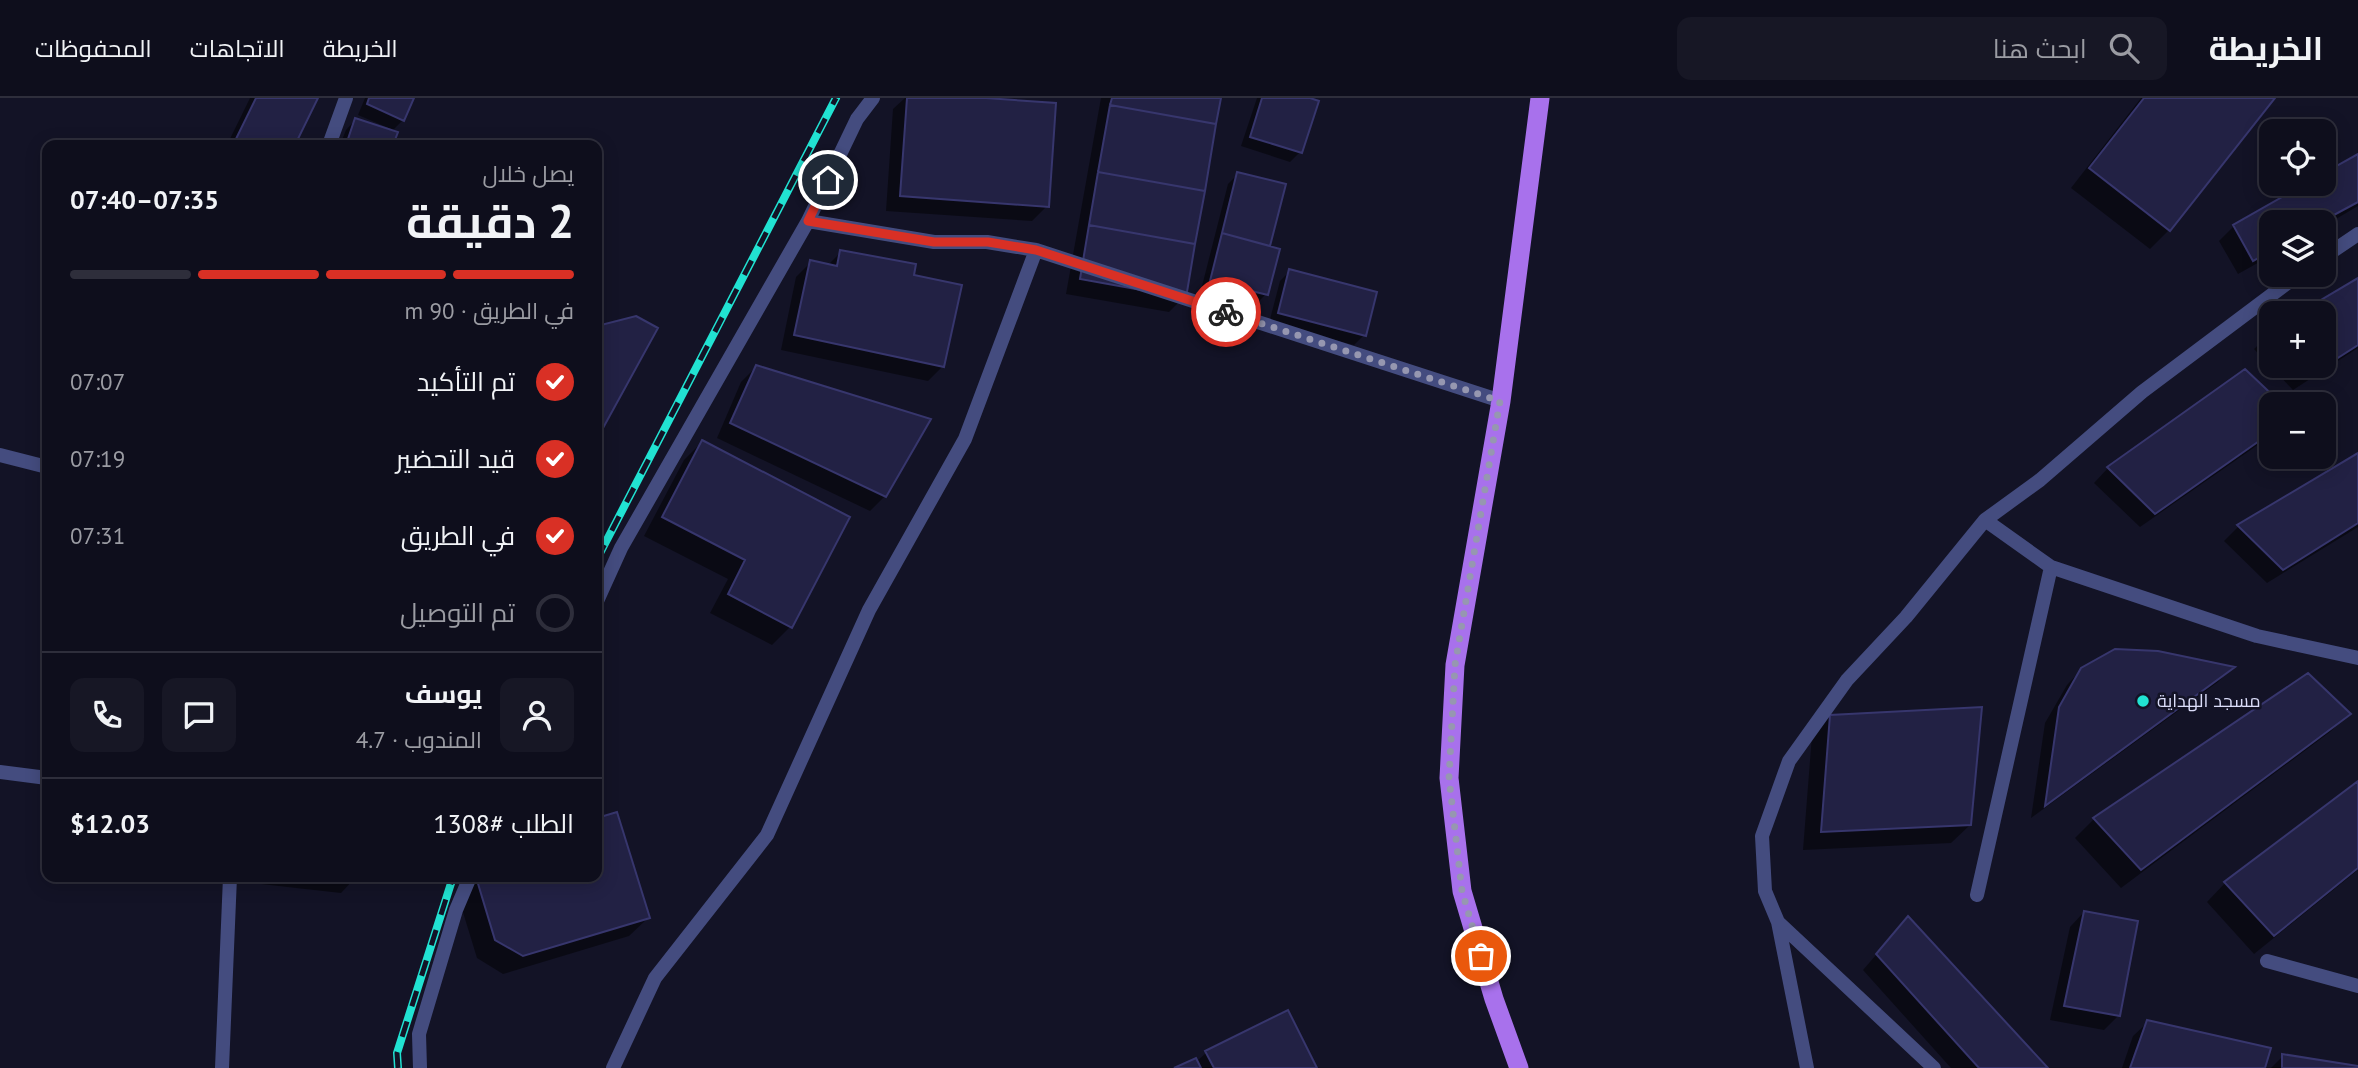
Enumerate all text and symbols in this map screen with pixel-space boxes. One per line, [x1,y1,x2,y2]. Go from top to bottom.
search box [1677,17,2167,80]
text: الخريطة [2209,26,2323,69]
icon: search [2105,29,2143,67]
text: ابحث هنا [1993,32,2087,65]
text: المحفوظات [35,33,152,64]
text: الاتجاهات [190,33,285,64]
text: الخريطة [323,33,398,64]
map controls [2259,119,2336,469]
button: locate [2259,119,2336,196]
pin [798,150,858,210]
text: يصل خلال [483,159,574,188]
icon: home [809,161,847,199]
text: 07:35–07:40 [70,183,219,216]
text: 2 دقيقة [406,191,574,251]
button: layers [2259,210,2336,287]
courier [1191,277,1261,347]
icon: bike [1207,293,1245,331]
text: في الطريق · 90 m [405,296,574,325]
button: + [2259,301,2336,378]
icon: check [536,363,574,401]
text: تم التأكيد [417,365,515,398]
text: 07:07 [70,367,125,396]
button: − [2259,392,2336,469]
icon: check [536,440,574,478]
text: قيد التحضير [396,442,515,475]
text: 07:19 [70,444,125,473]
icon: check [536,517,574,555]
text: في الطريق [401,519,515,552]
text: 07:31 [70,521,125,550]
text: تم التوصيل [400,596,515,629]
text: يوسف [405,677,482,710]
button: phone [70,678,144,752]
button: chat [162,678,236,752]
button: person [500,678,574,752]
place label: مسجد الهداية [2157,689,2261,712]
marker: مسجد الهداية [2135,693,2151,709]
text: المندوب · 4.7 [356,725,482,754]
text: $12.03 [70,807,150,840]
text: الطلب #1308 [433,807,574,840]
pin [1451,926,1511,986]
icon: bag [1462,937,1500,975]

